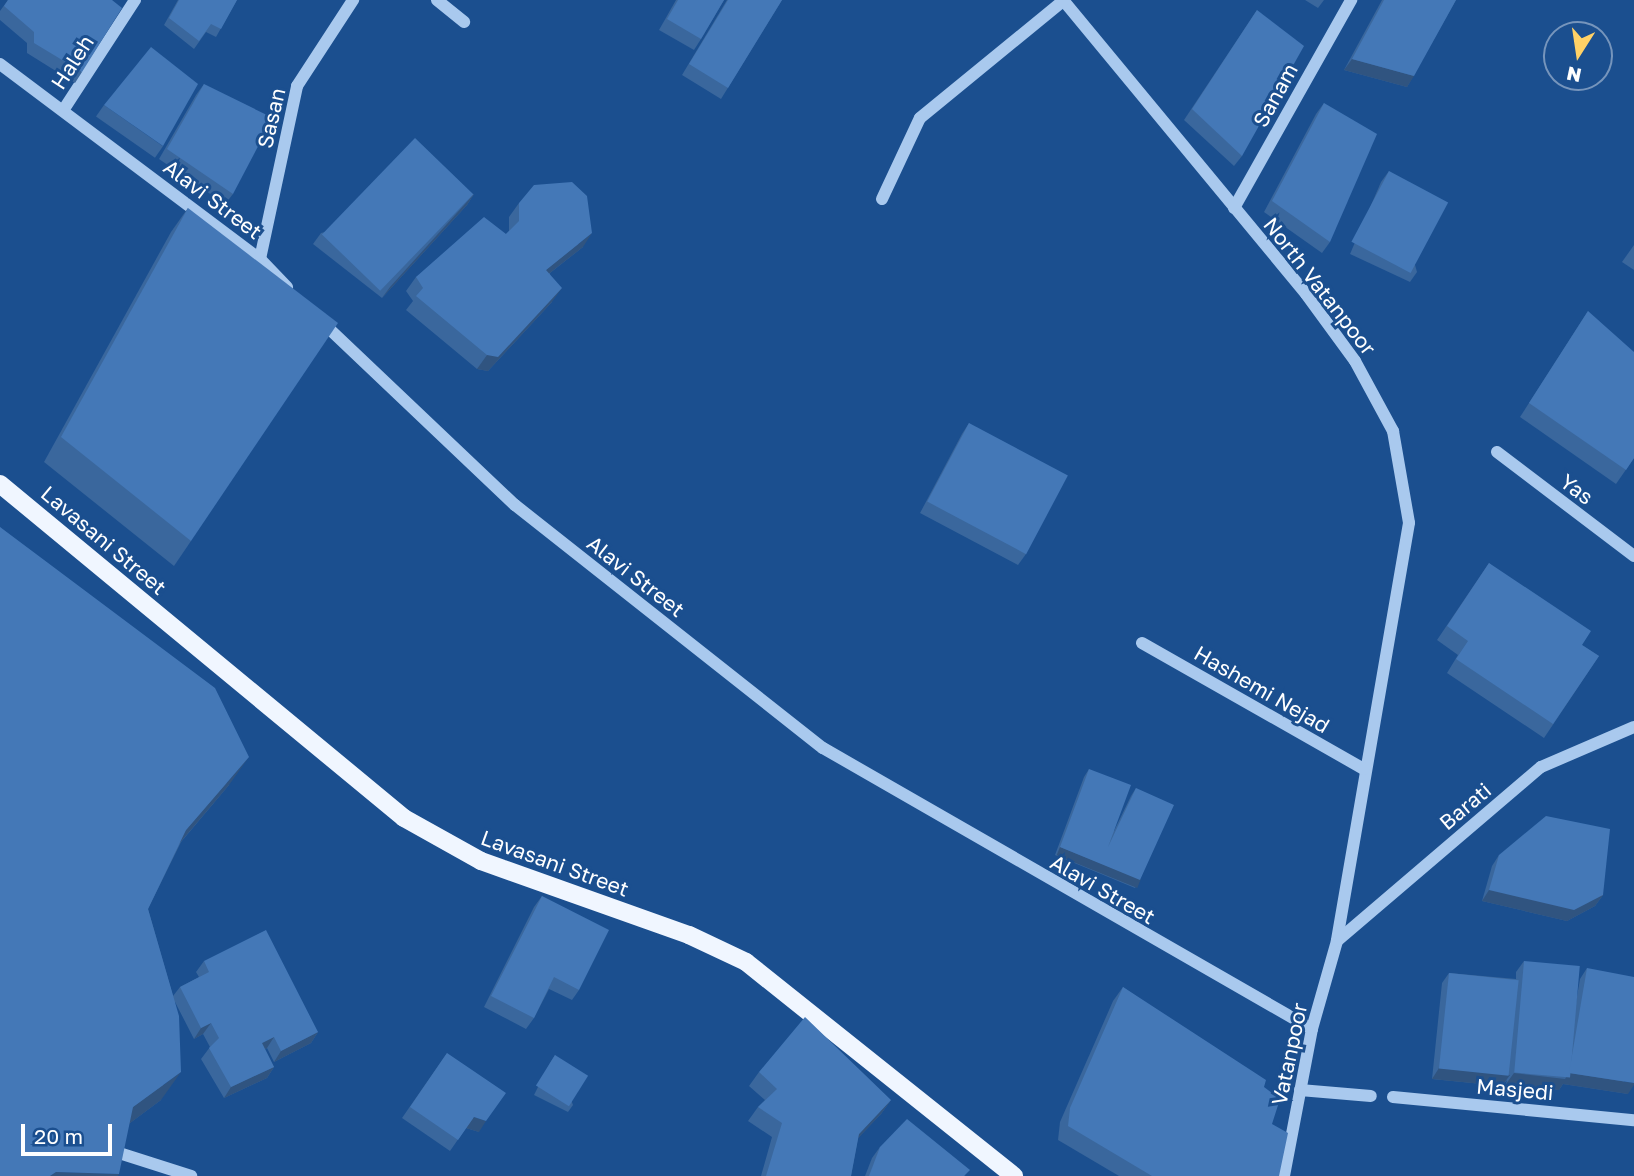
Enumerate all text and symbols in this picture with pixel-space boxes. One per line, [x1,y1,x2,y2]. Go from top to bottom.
north arrow [1543,21,1613,91]
street label: Haleh [45,30,99,94]
street label: Sanam [1247,59,1303,131]
text: N [1564,62,1583,88]
street label: Sasan [252,85,290,151]
street label: Alavi Street [159,154,267,244]
street label: North Vatanpoor [1258,212,1382,360]
street label: Yas [1556,468,1598,510]
street label: Lavasani Street [36,480,172,600]
street label: Alavi Street [582,530,690,622]
street label: Hashemi Nejad [1190,640,1334,738]
street label: Barati [1434,777,1496,835]
street label: Lavasani Street [478,825,632,901]
street label: Alavi Street [1046,849,1160,929]
street label: Vatanpoor [1266,1001,1312,1107]
street label: Masjedi [1475,1073,1555,1105]
scale bar [24,1110,116,1154]
text: 20 m [34,1123,83,1149]

